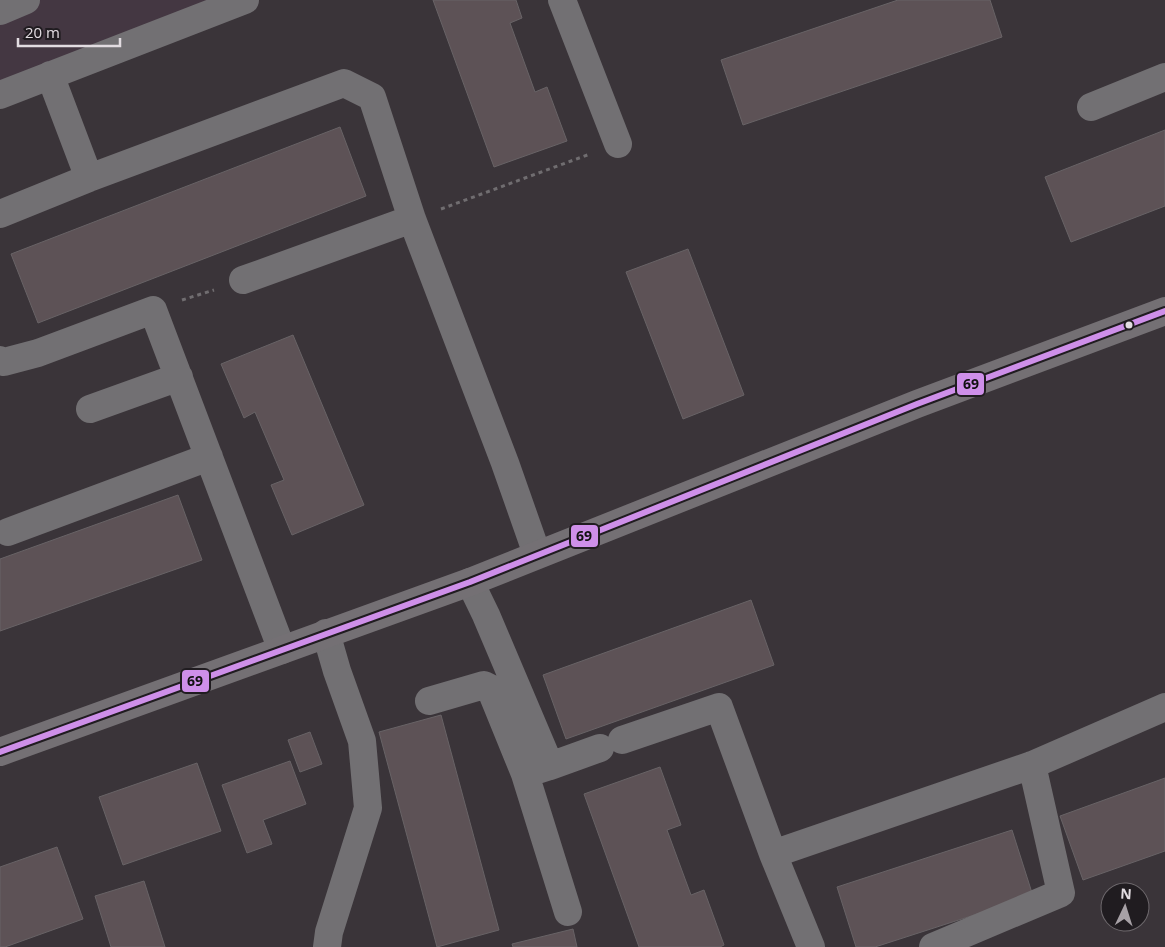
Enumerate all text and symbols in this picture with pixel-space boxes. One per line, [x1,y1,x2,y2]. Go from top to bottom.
scale bar [18,15,120,47]
text: 20 m [25,22,60,42]
unlabelled marker [1124,320,1134,330]
line badge: 69 [956,372,985,396]
text: 69 [963,374,979,393]
line badge: 69 [570,524,599,548]
text: 69 [576,526,592,545]
line badge: 69 [181,669,210,693]
text: 69 [187,671,203,690]
north arrow [1100,882,1150,932]
text: N [1120,884,1132,903]

